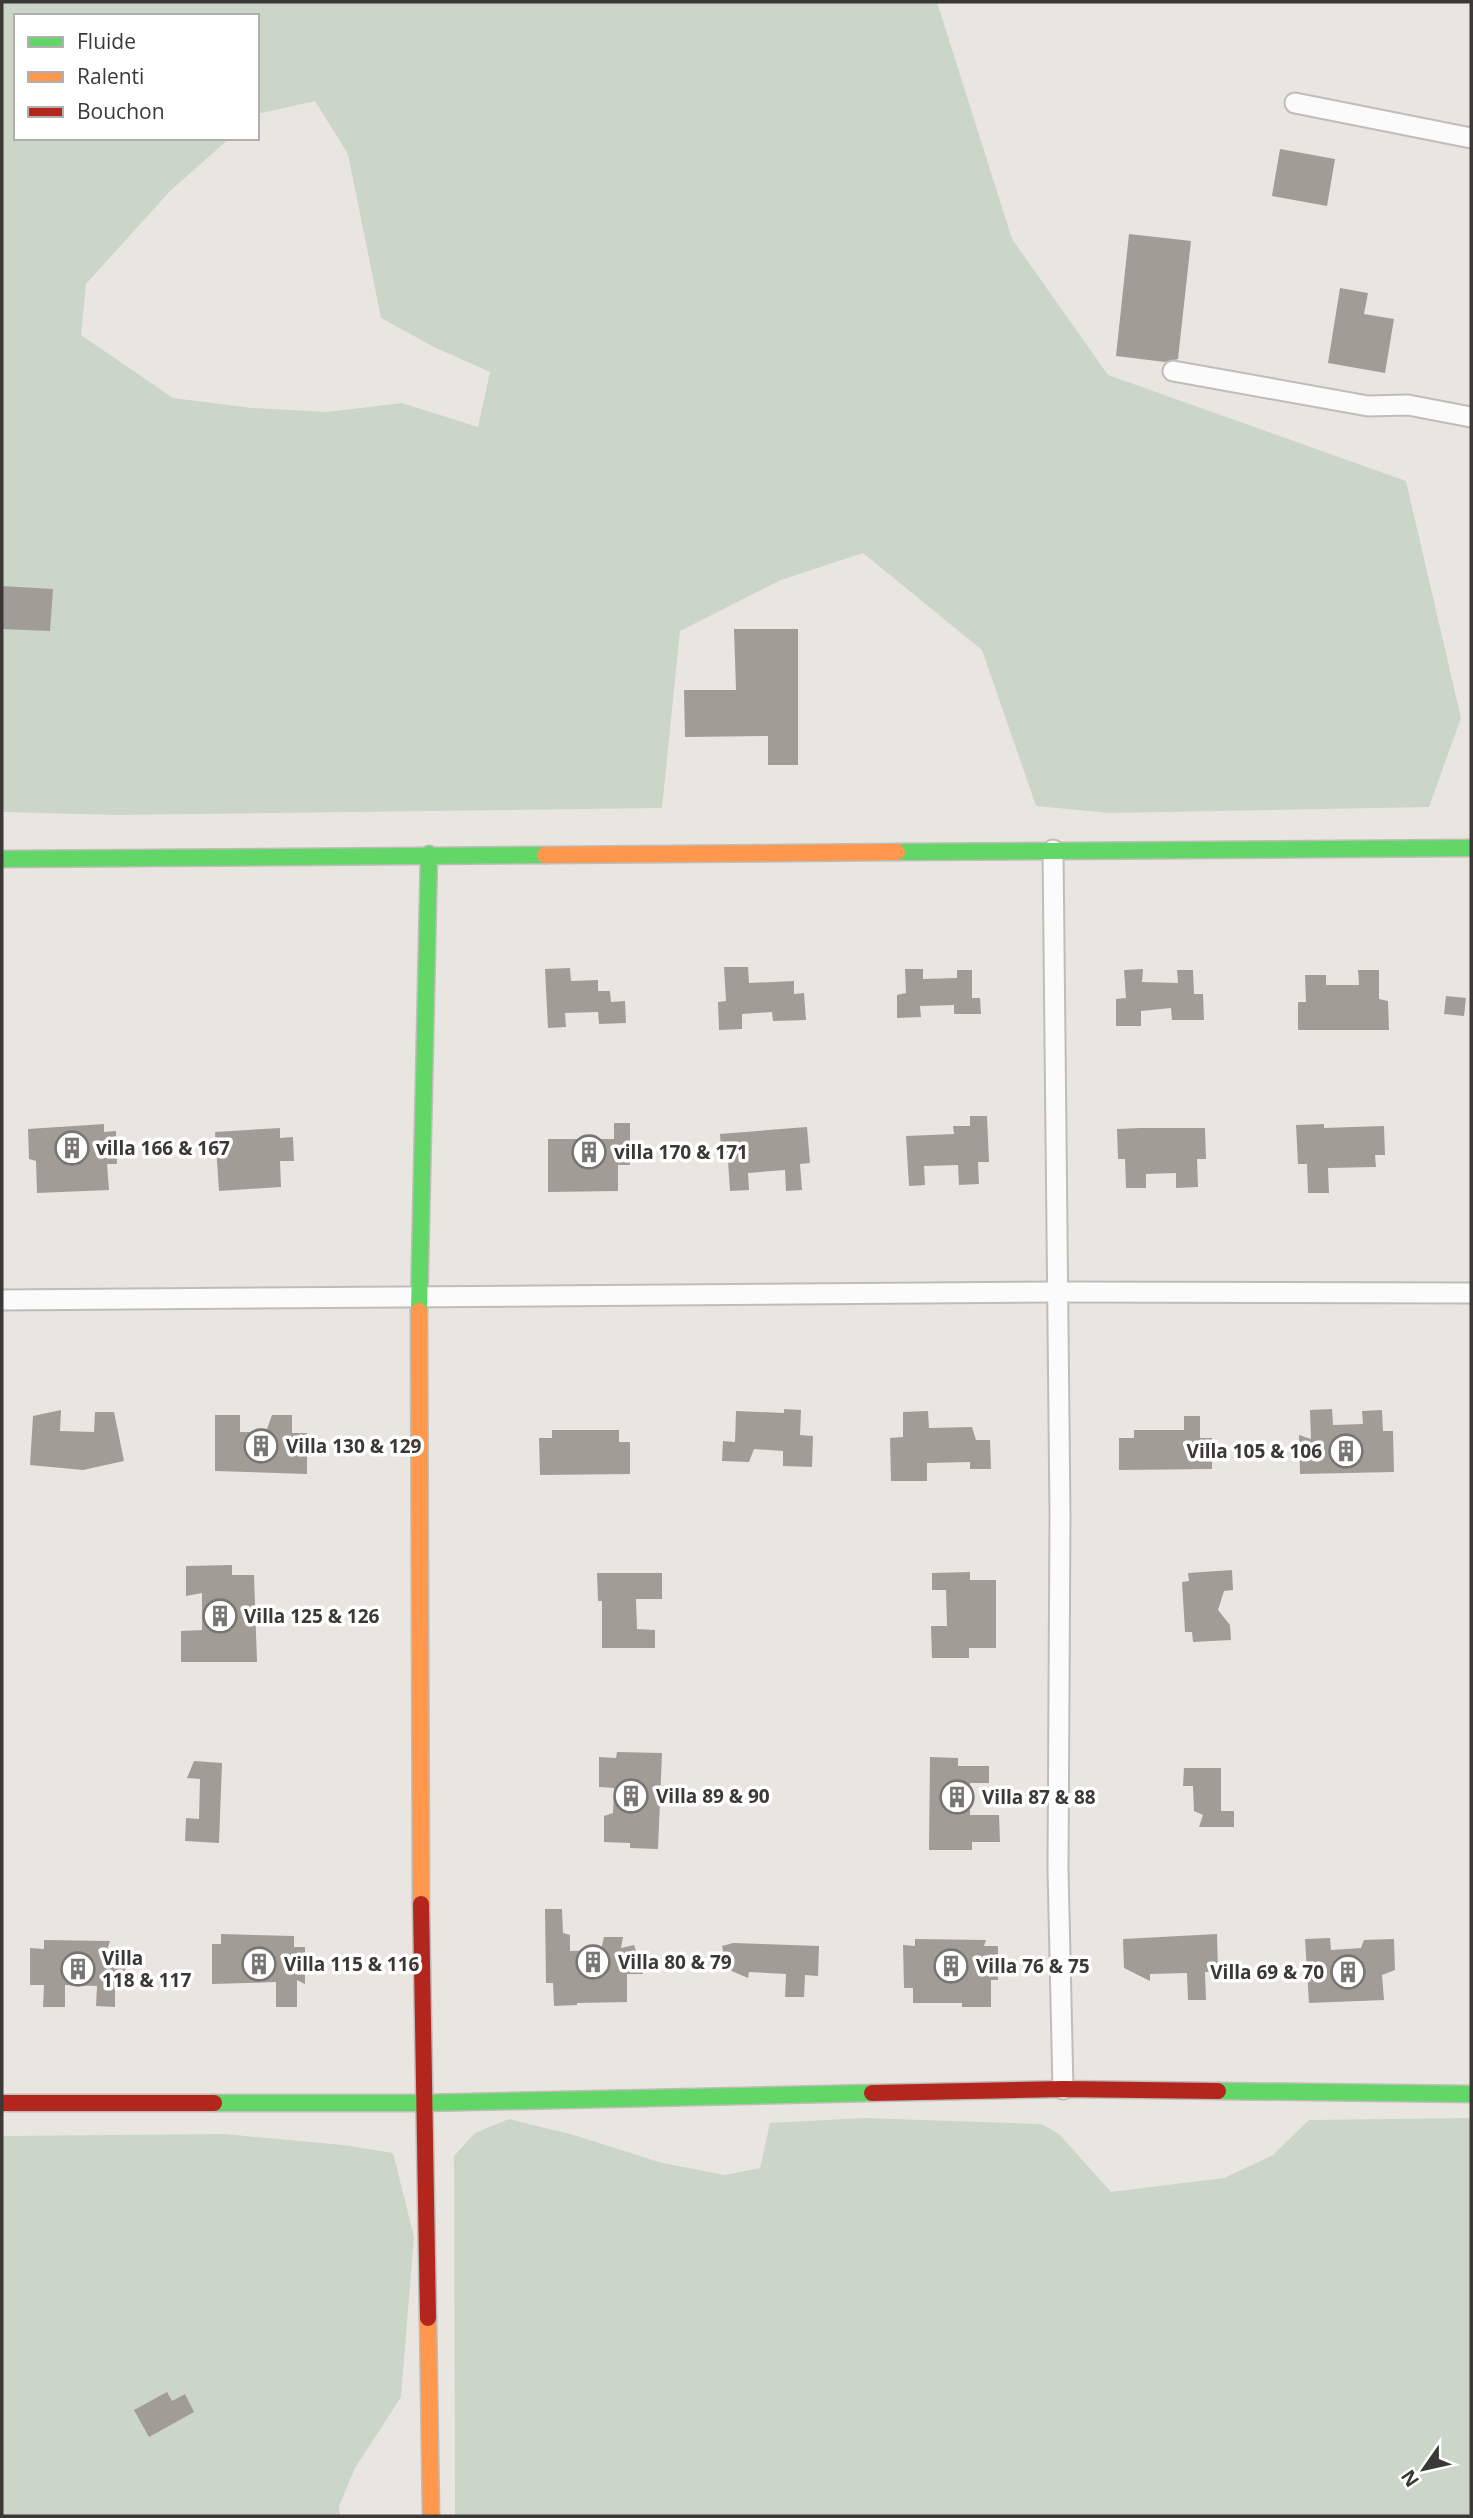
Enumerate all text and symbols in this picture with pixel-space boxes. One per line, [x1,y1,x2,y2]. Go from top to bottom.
legend [14,14,259,140]
text: Fluide [77,27,136,55]
text: Ralenti [77,62,144,90]
text: Bouchon [77,97,165,125]
building icon: villa 166 & 167 [53,1129,91,1167]
building icon: villa 170 & 171 [570,1133,608,1171]
place label: villa 166 & 167 [96,1135,230,1161]
place label: villa 170 & 171 [614,1139,748,1165]
building icon: Villa 130 & 129 [242,1427,280,1465]
building icon: Villa 105 & 106 [1327,1432,1365,1470]
place label: Villa 130 & 129 [286,1433,422,1459]
place label: Villa 105 & 106 [1187,1438,1322,1464]
building icon: Villa 125 & 126 [201,1597,239,1635]
place label: Villa 125 & 126 [244,1603,380,1629]
building icon: Villa 89 & 90 [612,1777,650,1815]
building icon: Villa 87 & 88 [938,1778,976,1816]
place label: Villa 89 & 90 [656,1783,770,1809]
place label: Villa 87 & 88 [982,1784,1096,1810]
building icon: Villa 80 & 79 [574,1943,612,1981]
place label: Villa 118 & 117 [102,1945,191,1993]
building icon: Villa 115 & 116 [240,1945,278,1983]
building icon: Villa 76 & 75 [932,1947,970,1985]
place label: Villa 80 & 79 [618,1949,732,1975]
building icon: Villa 118 & 117 [59,1950,97,1988]
place label: Villa 115 & 116 [284,1951,420,1977]
place label: Villa 76 & 75 [976,1953,1090,1979]
building icon: Villa 69 & 70 [1329,1953,1367,1991]
place label: Villa 69 & 70 [1210,1959,1324,1985]
north arrow [1389,2434,1459,2504]
text: N [1395,2465,1425,2492]

